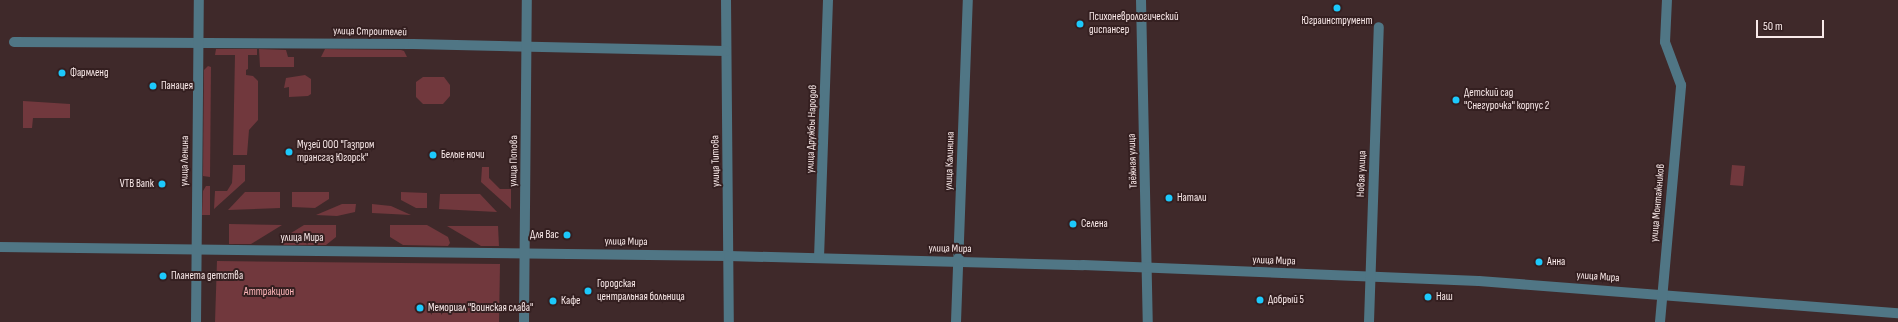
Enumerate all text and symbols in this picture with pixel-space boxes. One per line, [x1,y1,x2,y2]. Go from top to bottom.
marker: Юграинструмент [1332,3,1342,13]
place label: Психоневрологический диспансер [1089,11,1178,37]
scale bar [1758,12,1826,38]
place label: Юграинструмент [1302,14,1372,28]
marker: Психоневрологический диспансер [1074,18,1086,30]
text: 50 m [1763,19,1783,34]
street label: улица Строителей [333,25,407,39]
place label: Фармленд [70,66,108,80]
marker: Фармленд [57,68,67,78]
place label: Панацея [161,79,193,93]
marker: Панацея [148,81,158,91]
street label: улица Дружбы Народов [804,85,820,173]
place label: Детский сад "Снегурочка" корпус 2 [1464,87,1549,113]
marker: Детский сад "Снегурочка" корпус 2 [1451,95,1461,105]
street label: улица Калинина [942,131,958,191]
street label: Таёжная улица [1125,133,1141,189]
street label: улица Попова [507,135,521,187]
street label: улица Титова [709,135,723,187]
street label: улица Ленина [178,136,192,186]
place label: Музей ООО "Газпром трансгаз Югорск" [297,139,374,165]
marker: Музей ООО "Газпром трансгаз Югорск" [284,147,294,157]
place label: Белые ночи [441,148,485,162]
marker: Белые ночи [428,150,438,160]
street label: Новая улица [1355,151,1369,197]
street label: улица Монтажников [1648,163,1668,243]
place label: VTB Bank [120,177,154,191]
marker: VTB Bank [157,179,167,189]
place label: Натали [1177,191,1207,205]
marker: Натали [1164,193,1174,203]
place label: Селена [1081,217,1108,231]
marker: Селена [1068,219,1078,229]
place label: Для Вас [530,228,559,242]
marker: Для Вас [562,230,572,240]
street label: улица Мира [280,231,324,245]
street label: улица Мира [604,235,648,249]
street label: улица Мира [928,242,972,256]
street label: улица Мира [1252,254,1296,268]
place label: Анна [1547,255,1565,269]
marker: Анна [1534,257,1544,267]
place label: Планета детства [171,269,243,283]
street label: улица Мира [1576,269,1620,285]
marker: Планета детства [158,271,168,281]
place label: Городская центральная больница [597,278,685,304]
park label: Аттракцион [244,285,294,299]
marker: Городская центральная больница [582,285,594,297]
place label: Наш [1436,290,1453,304]
marker: Наш [1423,292,1433,302]
place label: Добрый 5 [1268,293,1304,307]
place label: Кафе [561,294,581,308]
marker: Добрый 5 [1255,295,1265,305]
marker: Кафе [548,296,558,306]
place label: Мемориал "Воинская слава" [428,301,533,315]
marker: Мемориал "Воинская слава" [415,303,425,313]

